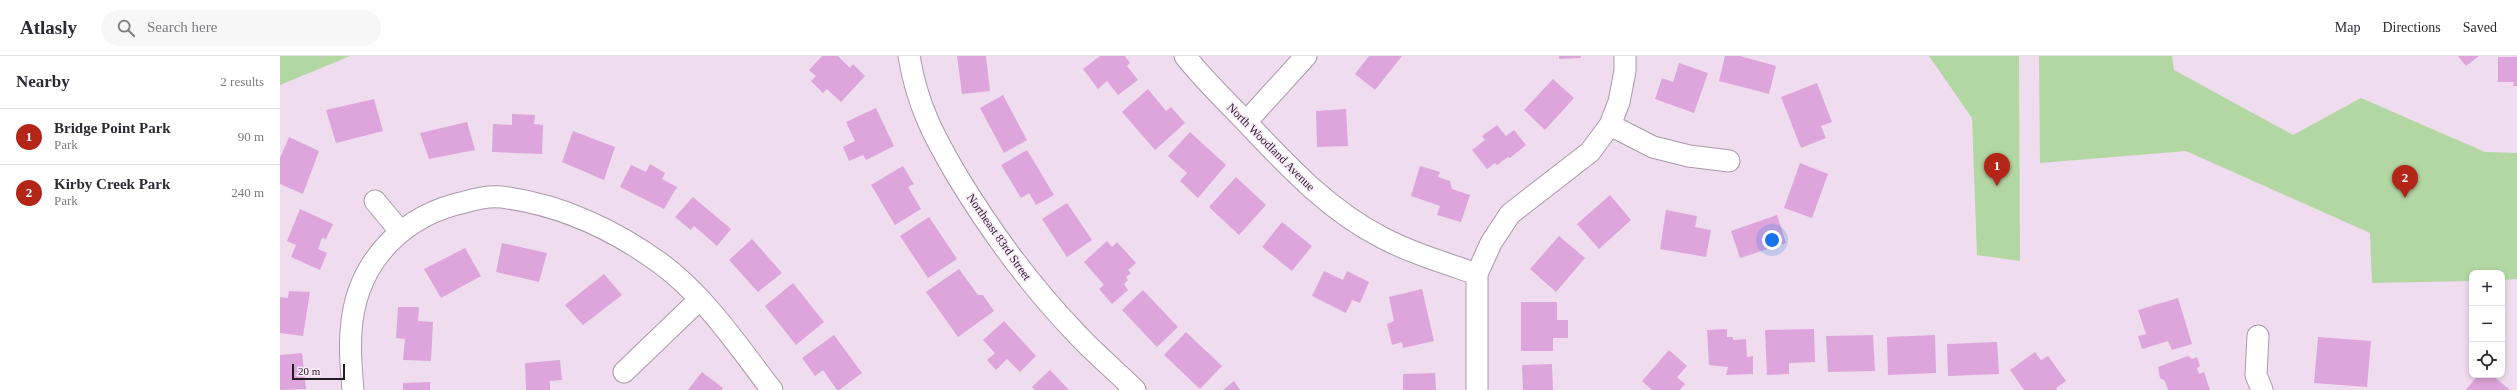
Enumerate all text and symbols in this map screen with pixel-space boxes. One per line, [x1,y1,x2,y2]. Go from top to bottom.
search box [101,10,381,46]
text: Atlasly [20,17,77,38]
icon: search [115,17,137,39]
text: Search here [147,19,217,35]
text: Map [2335,20,2360,35]
text: Directions [2382,20,2441,35]
text: Saved [2463,20,2497,35]
text: Nearby [16,72,70,91]
text: 2 results [220,74,264,89]
street label: North Woodland Avenue [1224,100,1318,194]
text: Bridge Point Park [54,120,171,136]
text: 1 [26,129,32,144]
text: 90 m [238,129,264,144]
text: Park [54,137,78,152]
pin: 1 [1984,153,2010,186]
pin: 2 [2392,165,2418,198]
text: Kirby Creek Park [54,176,170,192]
text: 2 [26,185,32,200]
text: 240 m [231,185,264,200]
street label: Northeast 83rd Street [964,191,1035,284]
text: Park [54,193,78,208]
your location [1762,230,1782,250]
map controls [2469,270,2505,378]
button: + [2469,270,2505,306]
button: − [2469,306,2505,342]
button: locate [2469,342,2505,378]
scale bar [292,362,345,381]
text: 20 m [298,365,320,377]

